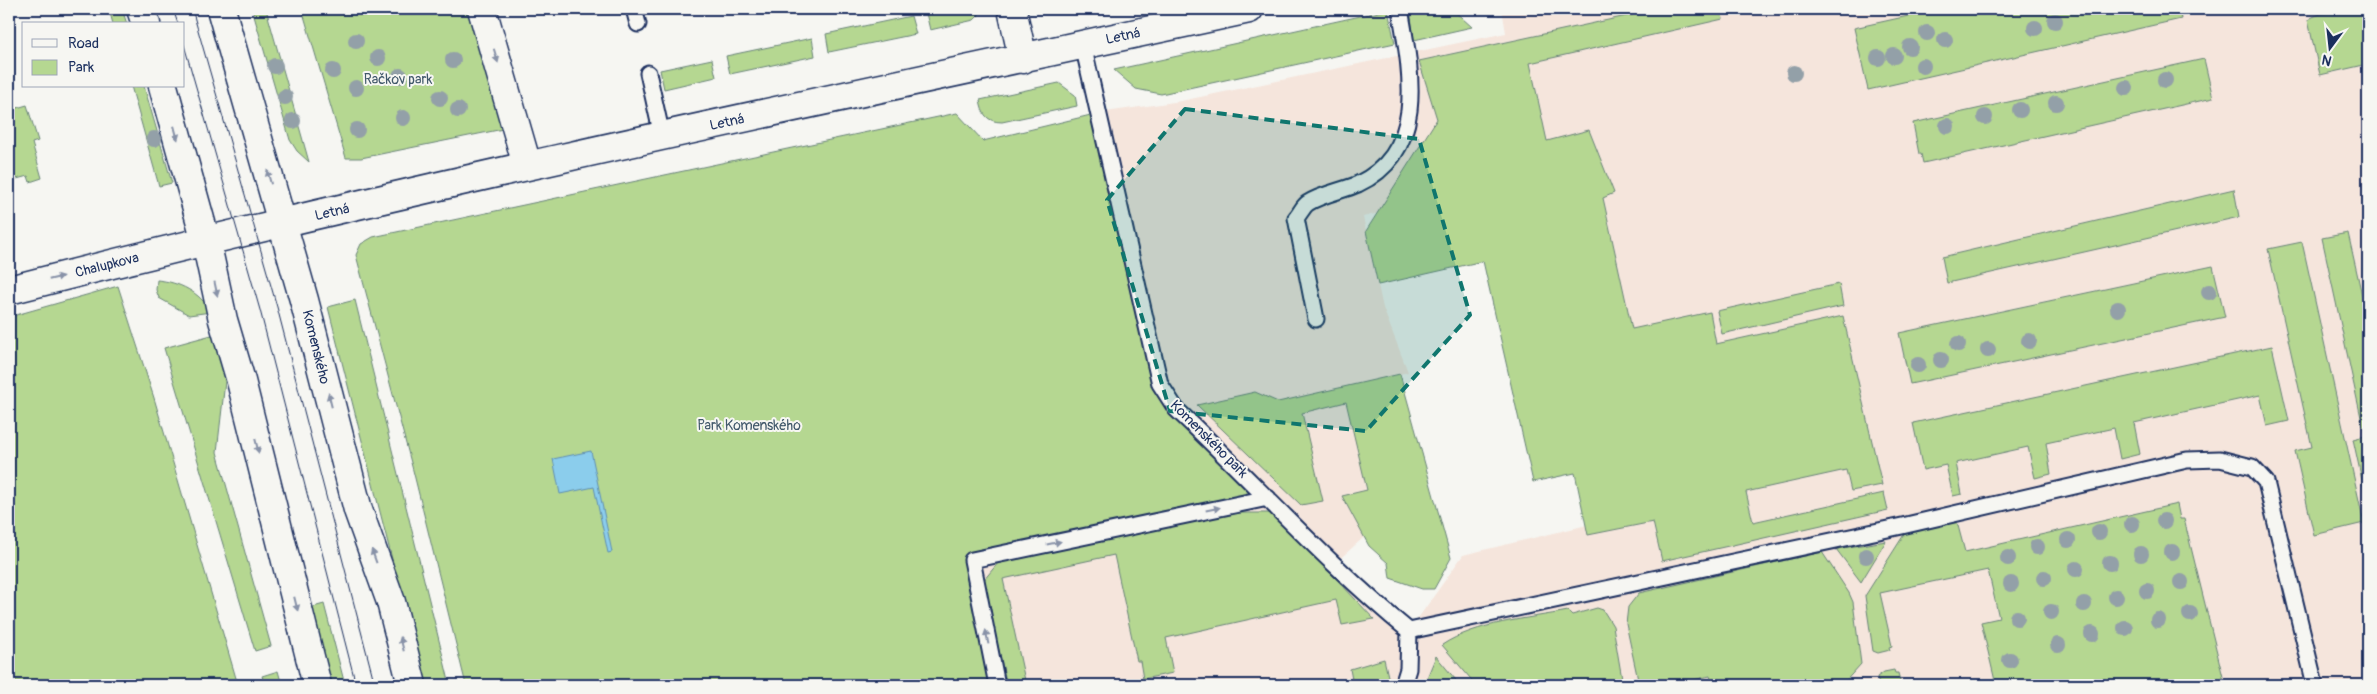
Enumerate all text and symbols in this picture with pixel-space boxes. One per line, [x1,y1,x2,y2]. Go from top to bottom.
legend [22,22,185,88]
north arrow [2304,22,2354,72]
street label: Letná [1104,24,1142,48]
text: Road [68,34,99,53]
one-way arrow [492,48,500,63]
text: N [2320,51,2334,70]
text: Park [68,58,95,77]
park label: Račkov park [364,71,432,88]
street label: Letná [708,110,746,134]
one-way arrow [172,126,180,141]
one-way arrow [265,169,273,184]
street label: Letná [313,200,351,224]
street label: Chalupkova [73,249,141,281]
one-way arrow [48,274,63,282]
one-way arrow [212,281,220,296]
street label: Komenského [299,308,334,386]
one-way arrow [326,393,334,408]
street label: Komenského park [1167,397,1251,481]
park label: Park Komenského [697,417,801,434]
one-way arrow [253,439,261,454]
one-way arrow [1206,505,1221,513]
one-way arrow [1047,539,1062,547]
one-way arrow [370,548,378,563]
one-way arrow [293,596,301,611]
one-way arrow [983,629,991,645]
one-way arrow [398,636,406,651]

